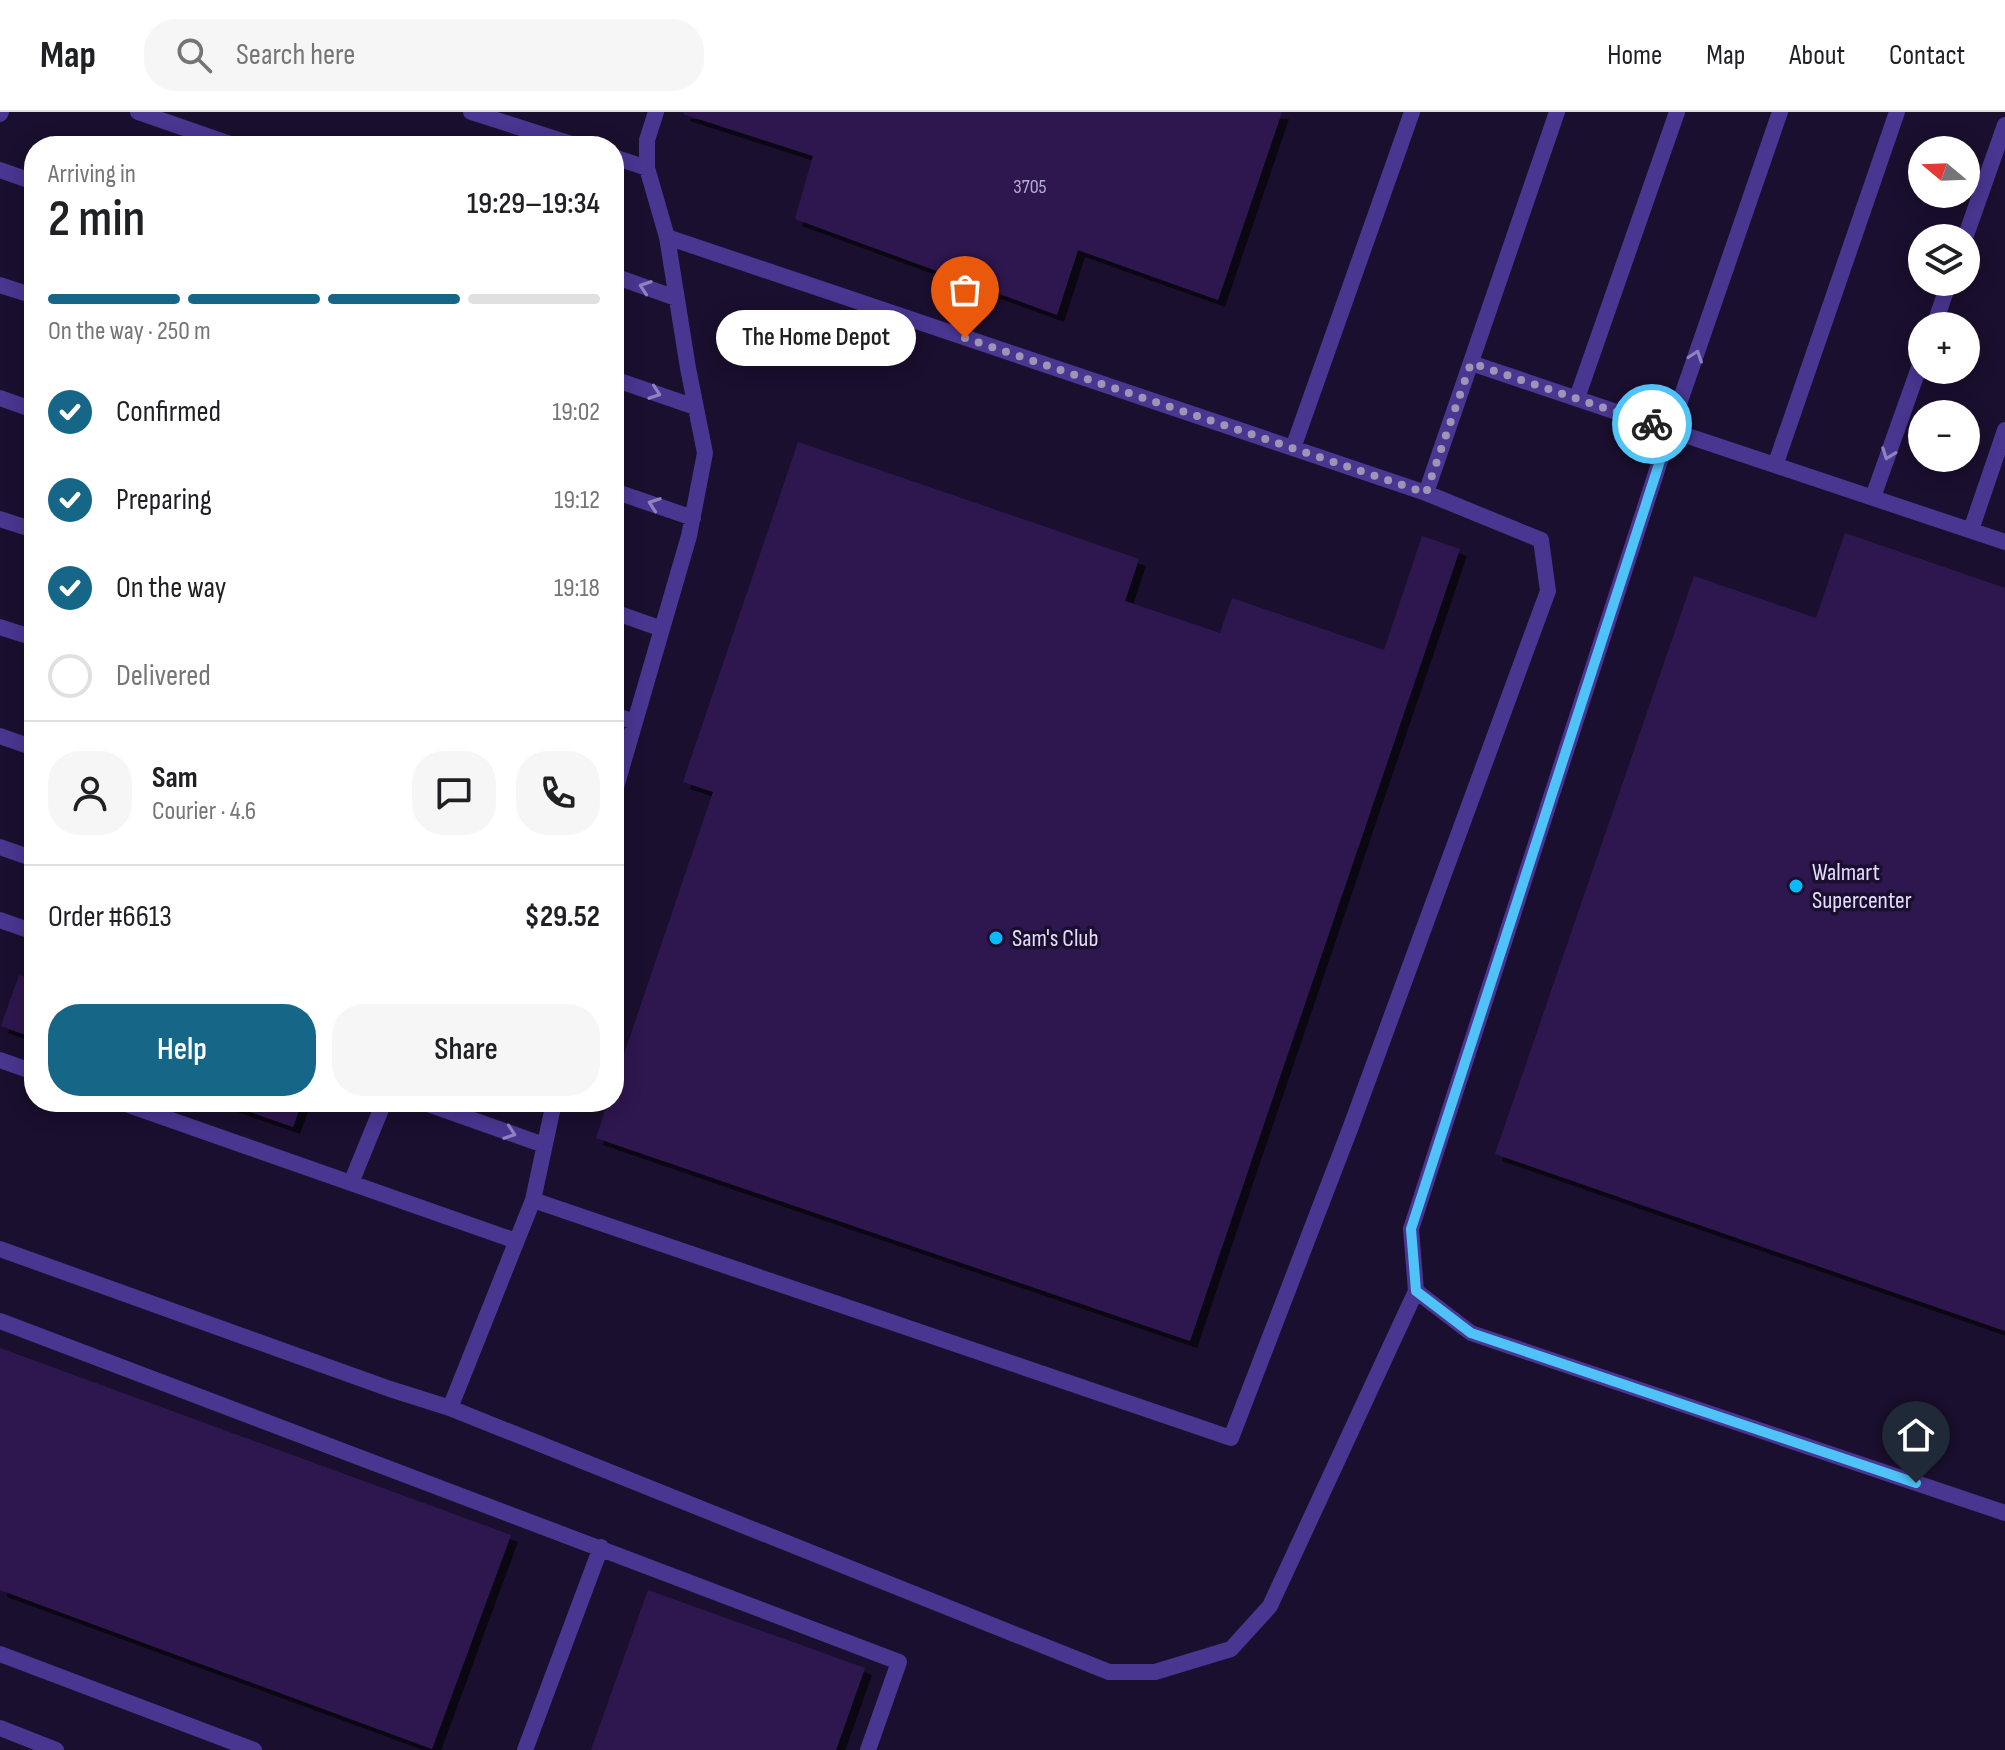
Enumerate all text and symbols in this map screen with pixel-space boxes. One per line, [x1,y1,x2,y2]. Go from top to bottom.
search box [144,19,704,91]
text: Map [40,33,96,78]
icon: search [172,33,216,77]
text: Search here [236,37,355,73]
text: Home [1607,39,1662,72]
text: Map [1706,39,1745,72]
text: About [1789,39,1845,72]
text: Contact [1889,39,1965,72]
north arrow [1908,136,1980,208]
map controls [1908,136,1980,472]
text: Arriving in [48,159,136,190]
house number: 3705 [1013,175,1047,199]
text: 19:29–19:34 [467,186,600,222]
text: 2 min [48,188,145,251]
button: layers [1908,224,1980,296]
pin [931,256,999,338]
icon: bag [943,268,987,312]
one-way arrow [639,280,653,296]
callout: The Home Depot [717,310,917,366]
button: + [1908,312,1980,384]
text: On the way · 250 m [48,316,211,347]
text: The Home Depot [742,322,890,353]
one-way arrow [1686,350,1702,364]
one-way arrow [647,383,661,399]
courier [1612,384,1692,464]
icon: check [48,390,92,434]
text: Confirmed [116,394,221,430]
text: 19:02 [552,397,600,428]
button: − [1908,400,1980,472]
icon: bike [1630,402,1674,446]
one-way arrow [1881,446,1898,460]
icon: check [48,478,92,522]
text: Preparing [116,482,212,518]
text: 19:12 [554,485,600,516]
one-way arrow [647,498,661,514]
icon: check [48,566,92,610]
text: On the way [116,570,226,606]
text: 19:18 [554,573,600,604]
text: Delivered [116,658,211,694]
button: person [48,751,132,835]
button: chat [412,751,496,835]
button: phone [516,751,600,835]
text: Sam [152,760,198,796]
text: Courier · 4.6 [152,796,256,827]
place label: Walmart Supercenter [1812,858,1912,915]
marker: Walmart Supercenter [1787,877,1805,895]
text: Order #6613 [48,899,172,935]
text: $29.52 [525,899,600,935]
place label: Sam's Club [1012,924,1098,953]
marker: Sam's Club [987,929,1005,947]
button: Help [48,1004,316,1096]
button: Share [332,1004,600,1096]
one-way arrow [502,1123,516,1139]
pin [1882,1401,1950,1483]
icon: home [1894,1413,1938,1457]

